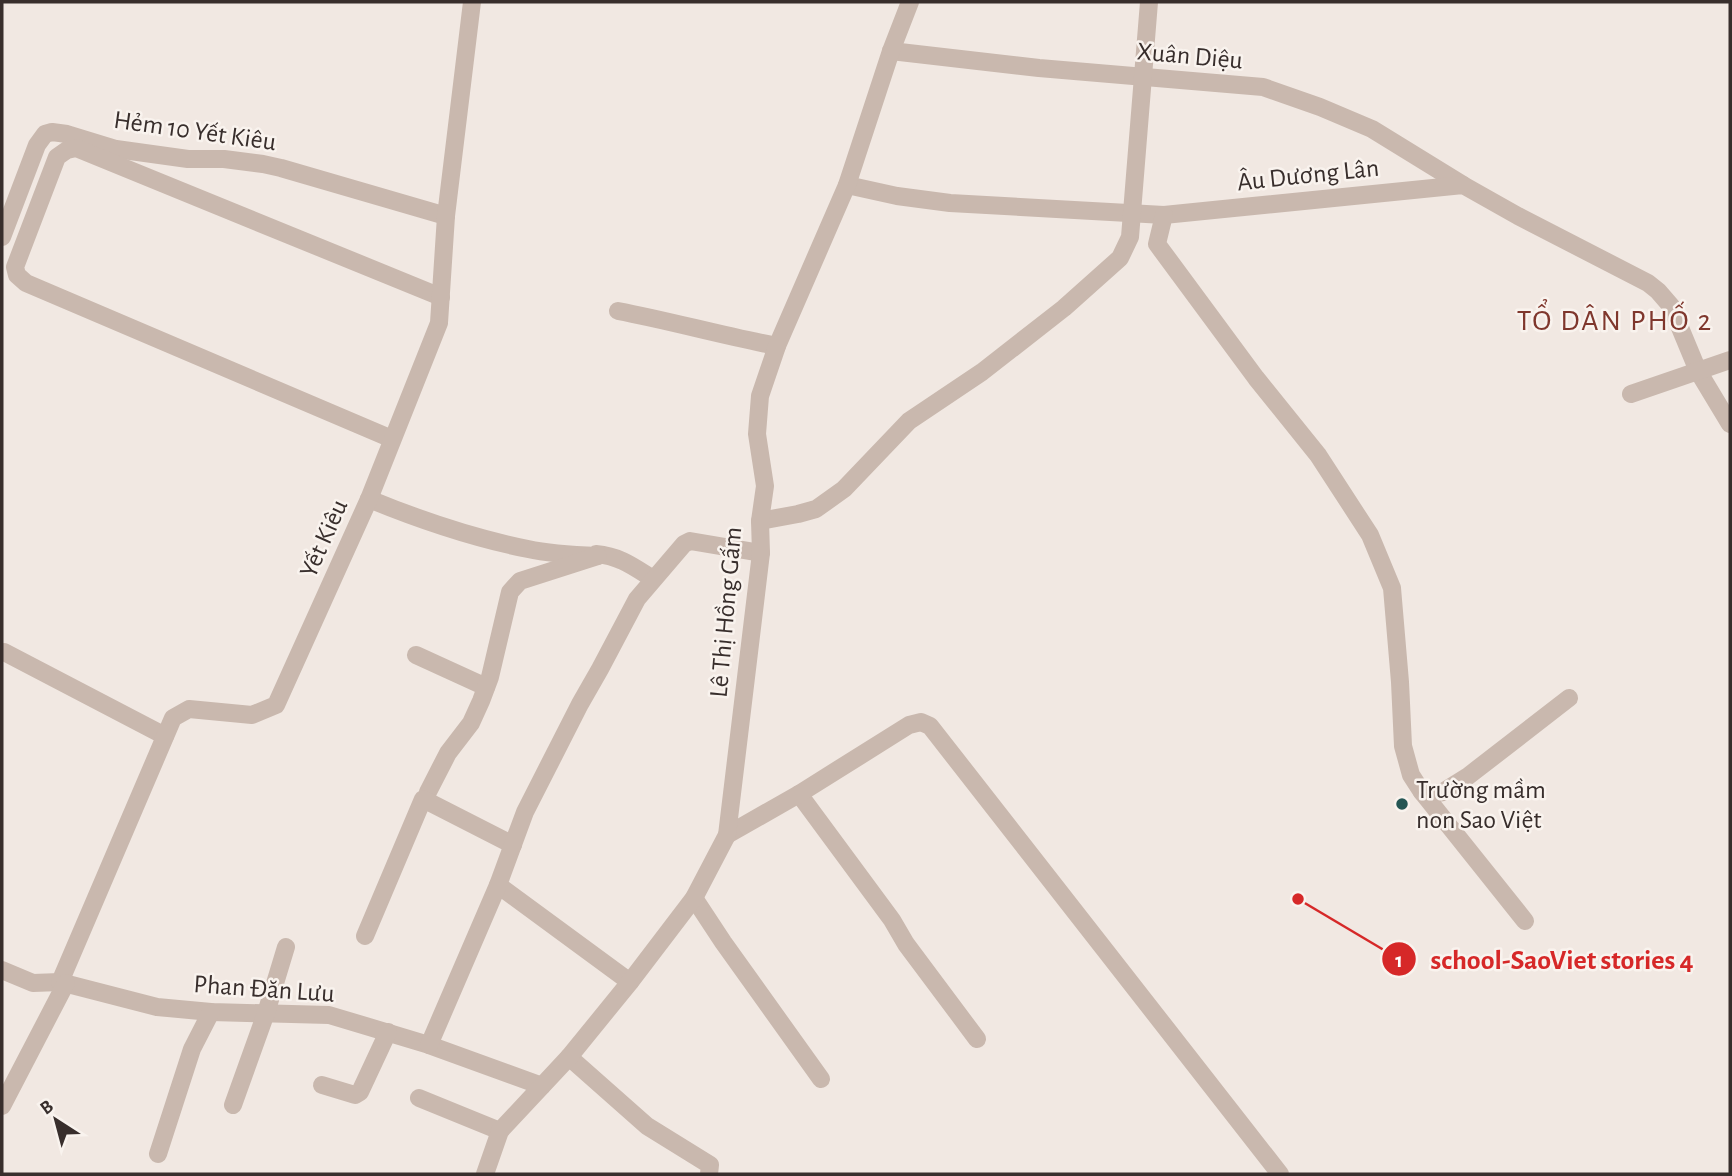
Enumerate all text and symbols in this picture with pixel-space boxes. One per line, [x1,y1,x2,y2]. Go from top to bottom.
street label: Xuân Diệu [1136,38,1244,74]
street label: Hẻm 10 Yết Kiêu [112,107,278,155]
street label: Âu Dương Lân [1236,154,1380,195]
district label: TỔ DÂN PHỐ 2 [1517,298,1713,336]
street label: Yết Kiêu [295,495,353,581]
street label: Lê Thị Hồng Gấm [706,526,746,699]
place label: Trường mầm non Sao Việt [1416,777,1546,833]
marker: Trường mầm non Sao Việt [1394,796,1410,812]
callout: school-SaoViet stories 4 [1382,935,1708,984]
text: school-SaoViet stories 4 [1431,947,1693,975]
text: 1 [1395,950,1403,971]
street label: Phan Đăn Lưu [193,971,335,1007]
north arrow [21,1085,91,1155]
text: B [37,1097,57,1118]

